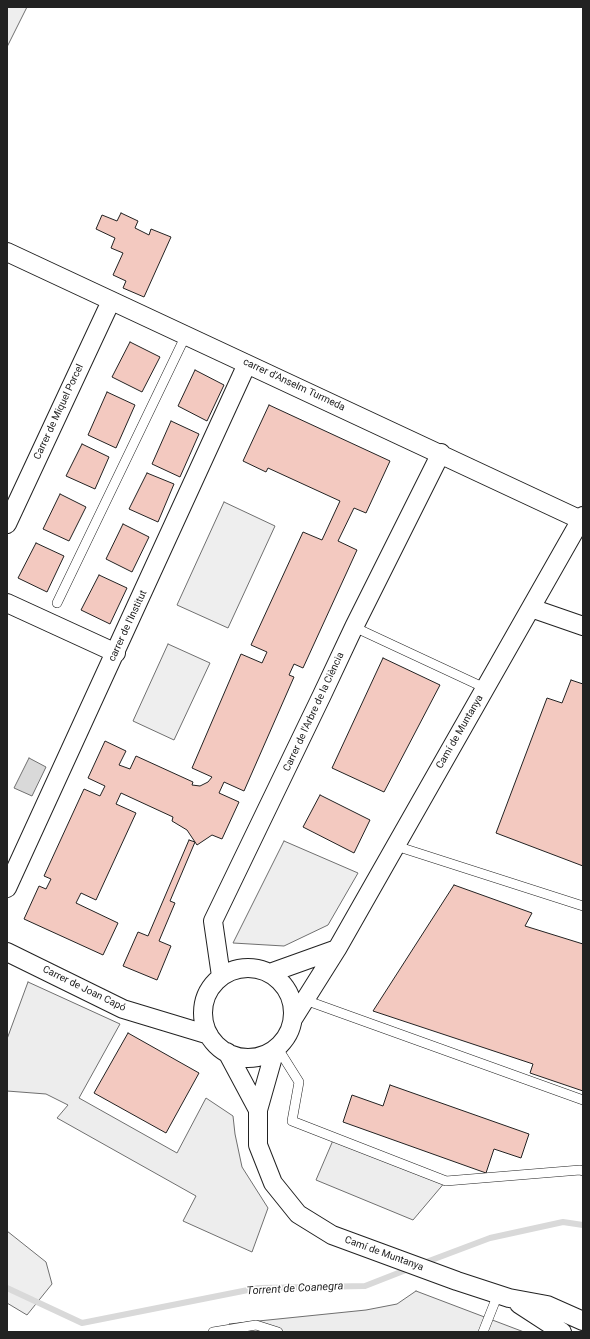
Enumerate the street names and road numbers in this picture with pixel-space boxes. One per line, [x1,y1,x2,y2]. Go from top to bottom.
street label: carrer d'Anselm Turmeda [241,356,347,414]
street label: Carrer de Miquel Porcel [32,362,86,462]
street label: carrer de l'Institut [106,588,150,664]
street label: Carrer de l'Arbre de la Ciència [281,651,347,773]
street label: Camí de Muntanya [434,693,486,771]
street label: Carrer de Joan Capó [40,964,128,1014]
street label: Camí de Muntanya [343,1234,425,1274]

